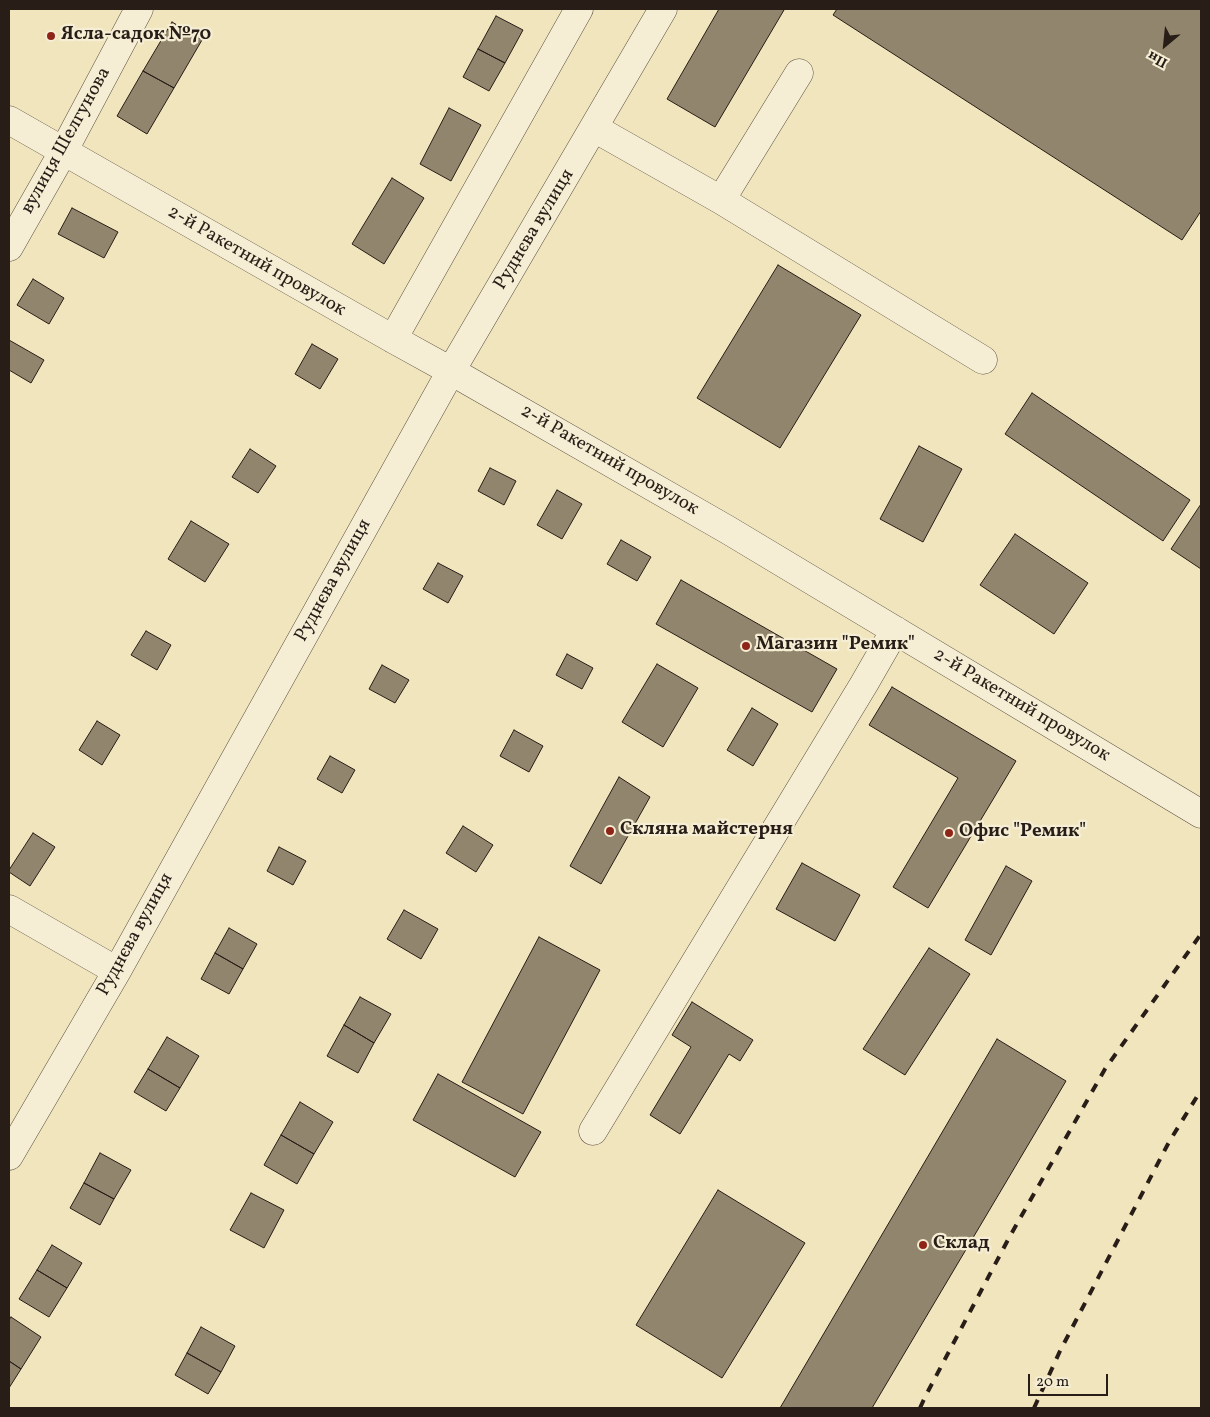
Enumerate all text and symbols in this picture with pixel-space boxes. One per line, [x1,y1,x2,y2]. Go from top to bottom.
north arrow [1140,20,1190,70]
place label: Ясла-садок №70 [61,25,211,47]
marker: Ясла-садок №70 [45,30,57,42]
text: Пн [1144,46,1171,72]
street label: вулиця Шелгунова [17,64,117,218]
street label: Руднєва вулиця [490,165,580,295]
street label: 2-й Ракетний провулок [163,202,349,322]
street label: 2-й Ракетний провулок [516,401,702,521]
street label: Руднєва вулиця [291,516,377,646]
place label: Магазин "Ремик" [756,635,915,657]
marker: Магазин "Ремик" [740,640,752,652]
street label: 2-й Ракетний провулок [929,644,1113,768]
place label: Скляна майстерня [620,820,793,842]
place label: Офис "Ремик" [959,822,1086,844]
marker: Скляна майстерня [604,825,616,837]
marker: Офис "Ремик" [943,827,955,839]
street label: Руднєва вулиця [93,870,179,1000]
place label: Склад [933,1234,990,1256]
marker: Склад [917,1239,929,1251]
scale bar [1030,1364,1110,1396]
text: 20 m [1036,1372,1069,1393]

